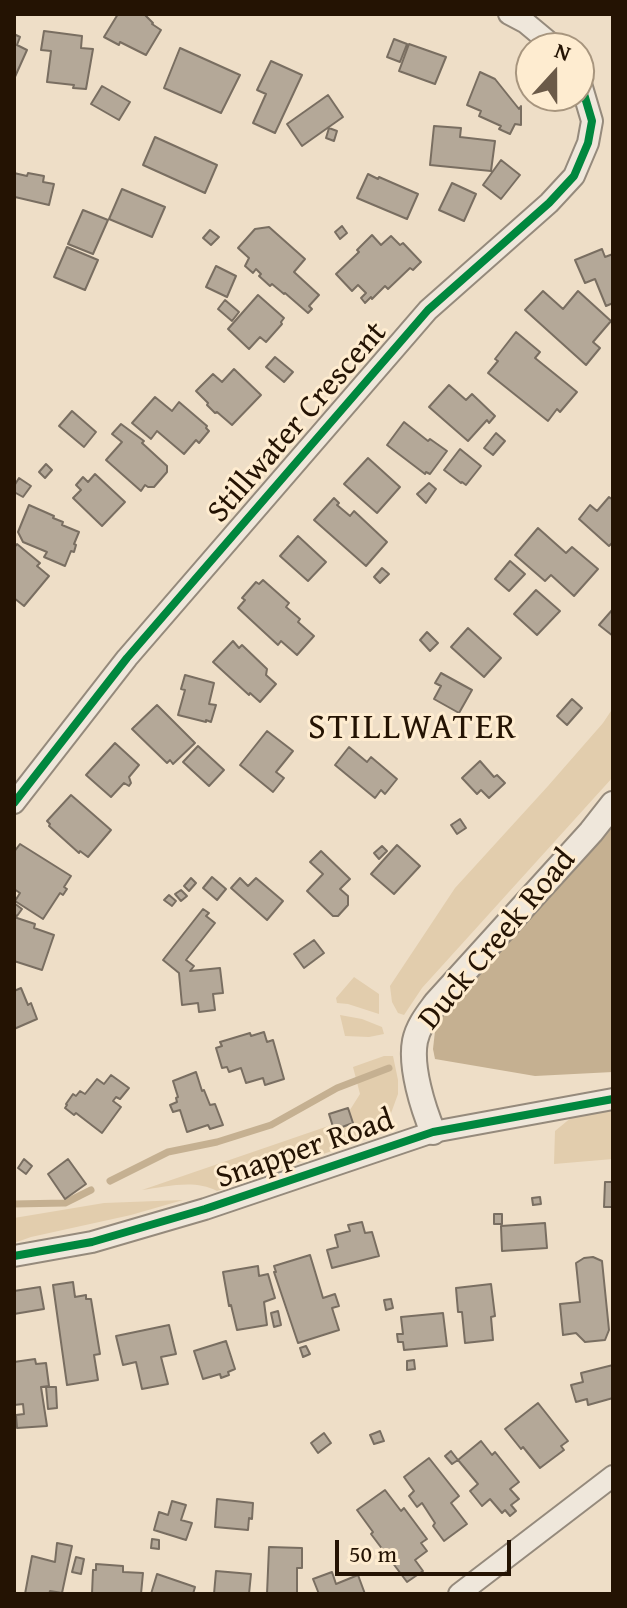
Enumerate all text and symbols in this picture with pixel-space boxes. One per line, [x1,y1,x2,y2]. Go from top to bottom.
north arrow [515,32,595,112]
text: N [550,34,575,69]
street label: Stillwater Crescent [200,315,396,531]
district label: STILLWATER [308,707,518,751]
street label: Duck Creek Road [411,842,585,1038]
street label: Snapper Road [211,1102,399,1198]
scale bar [339,1524,515,1574]
text: 50 m [349,1536,397,1571]

